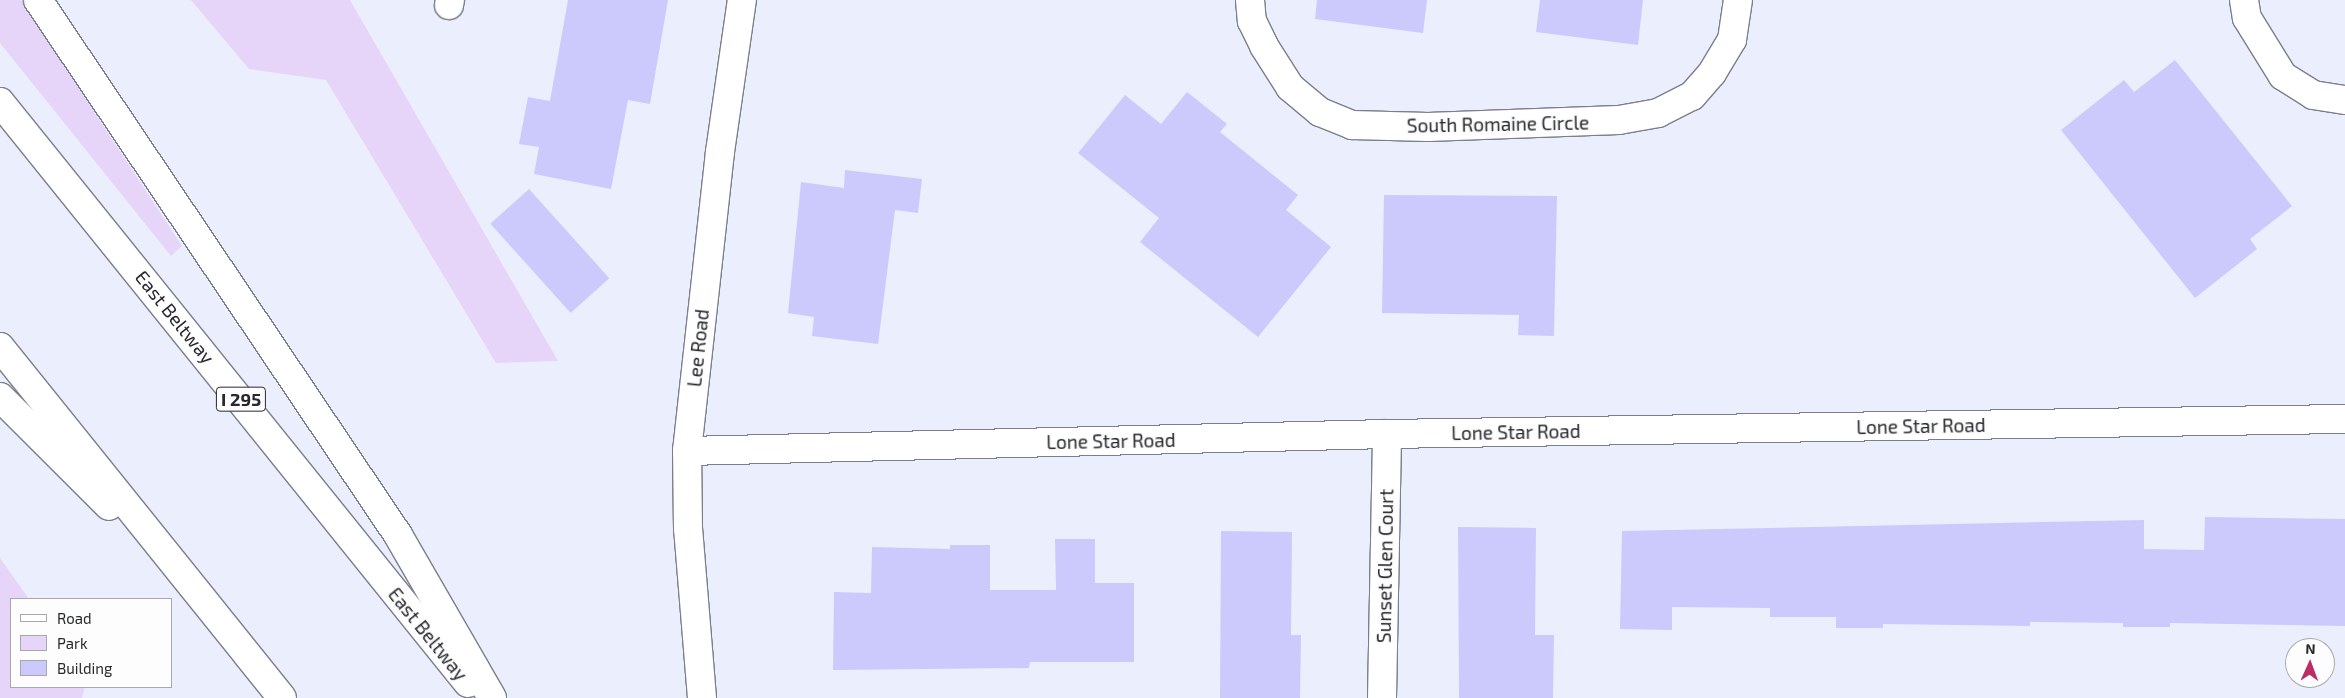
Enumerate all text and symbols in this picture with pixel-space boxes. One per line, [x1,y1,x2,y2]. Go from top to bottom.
street label: South Romaine Circle [1407,111,1589,137]
street label: East Beltway [131,266,219,368]
street label: Lee Road [683,308,713,388]
road number: I 295 [215,384,267,414]
street label: Lone Star Road [1856,413,1986,439]
street label: Lone Star Road [1451,419,1581,445]
street label: Lone Star Road [1046,428,1176,454]
street label: Sunset Glen Court [1372,489,1398,643]
street label: East Beltway [384,583,472,685]
legend [10,598,172,688]
text: Road [57,609,92,627]
text: Park [57,634,88,652]
north arrow [2285,638,2335,688]
text: N [2305,640,2316,657]
text: Building [57,659,112,677]

